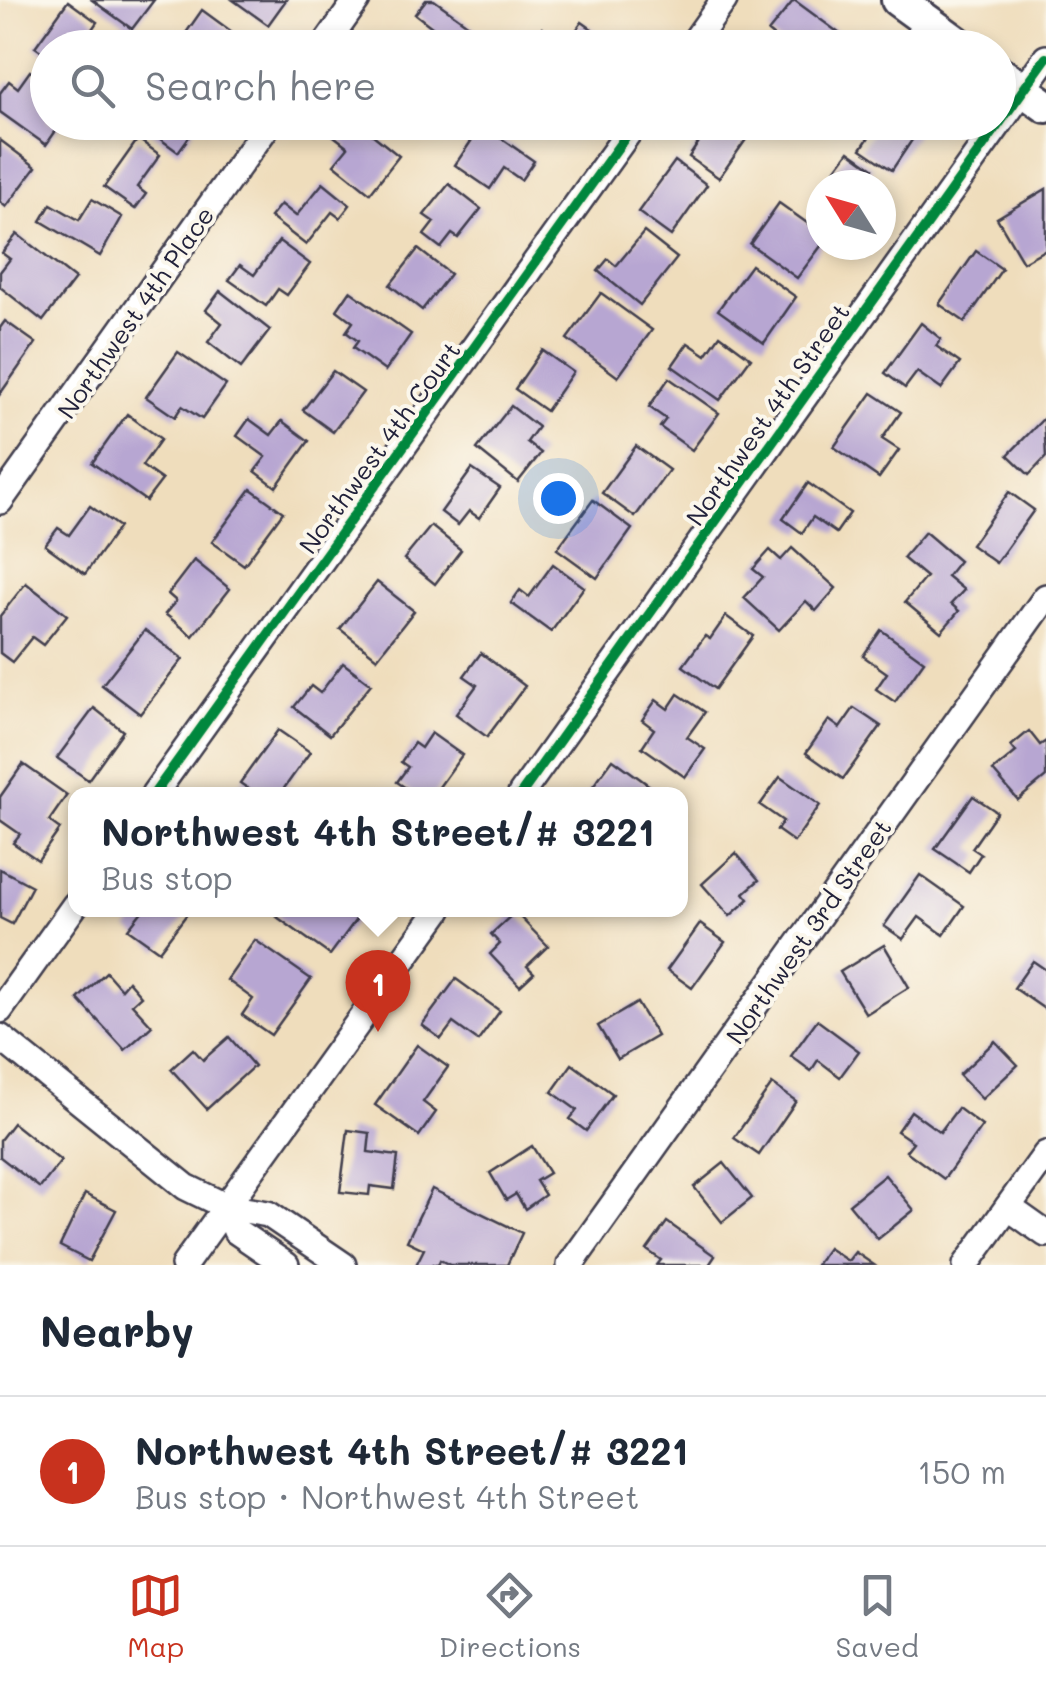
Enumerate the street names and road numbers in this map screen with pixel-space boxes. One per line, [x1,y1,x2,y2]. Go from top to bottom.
street label: Northwest 4th Place [50,200,220,424]
street label: Northwest 4th Street [678,297,856,531]
street label: Northwest 4th Court [291,335,467,559]
street label: Northwest 3rd Street [718,812,898,1050]

